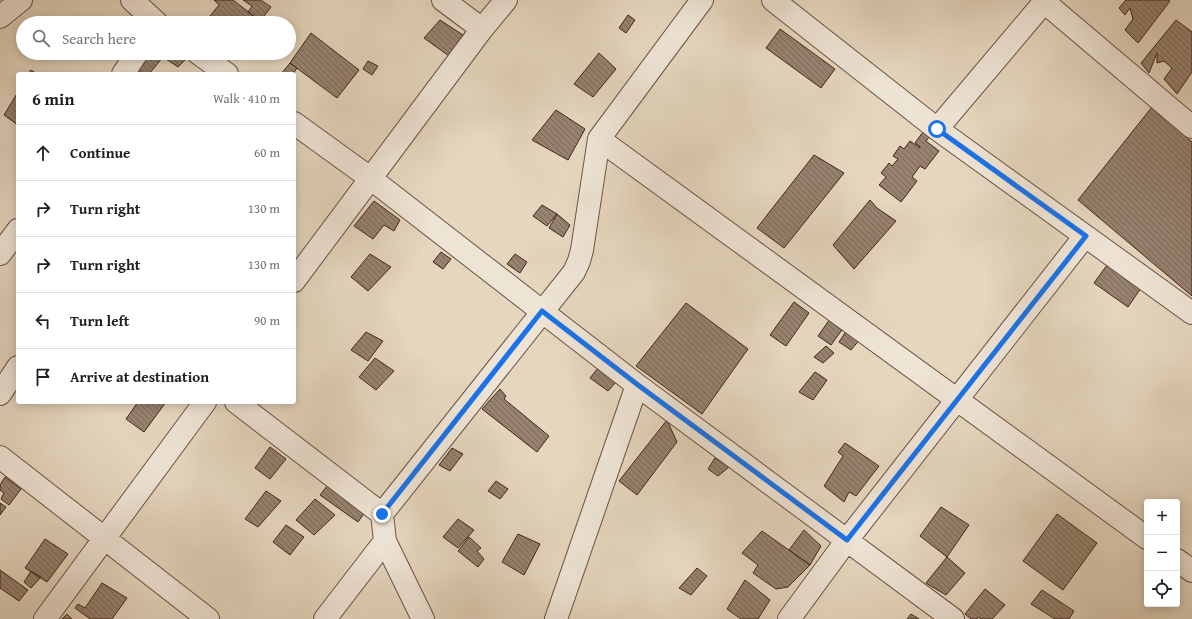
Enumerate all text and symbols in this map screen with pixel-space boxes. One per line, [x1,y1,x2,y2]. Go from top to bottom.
search box [16,16,296,60]
icon: search [30,27,52,49]
text: Search here [62,28,136,49]
text: 6 min [32,86,74,111]
text: Walk · 410 m [213,89,280,108]
route start [928,120,946,138]
icon: ahead [32,142,54,164]
text: Continue [70,142,131,163]
text: 60 m [254,143,280,162]
icon: right [32,198,54,220]
text: Turn right [70,198,141,219]
text: 130 m [248,199,280,218]
icon: right [32,254,54,276]
text: Turn right [70,254,141,275]
text: 130 m [248,255,280,274]
icon: left [32,310,54,332]
text: Turn left [70,310,129,331]
text: 90 m [254,311,280,330]
icon: arrive [32,366,54,388]
text: Arrive at destination [70,366,209,387]
map controls [1144,499,1180,607]
button: + [1144,499,1180,535]
route end [373,505,391,523]
button: − [1144,535,1180,571]
button: locate [1144,571,1180,607]

